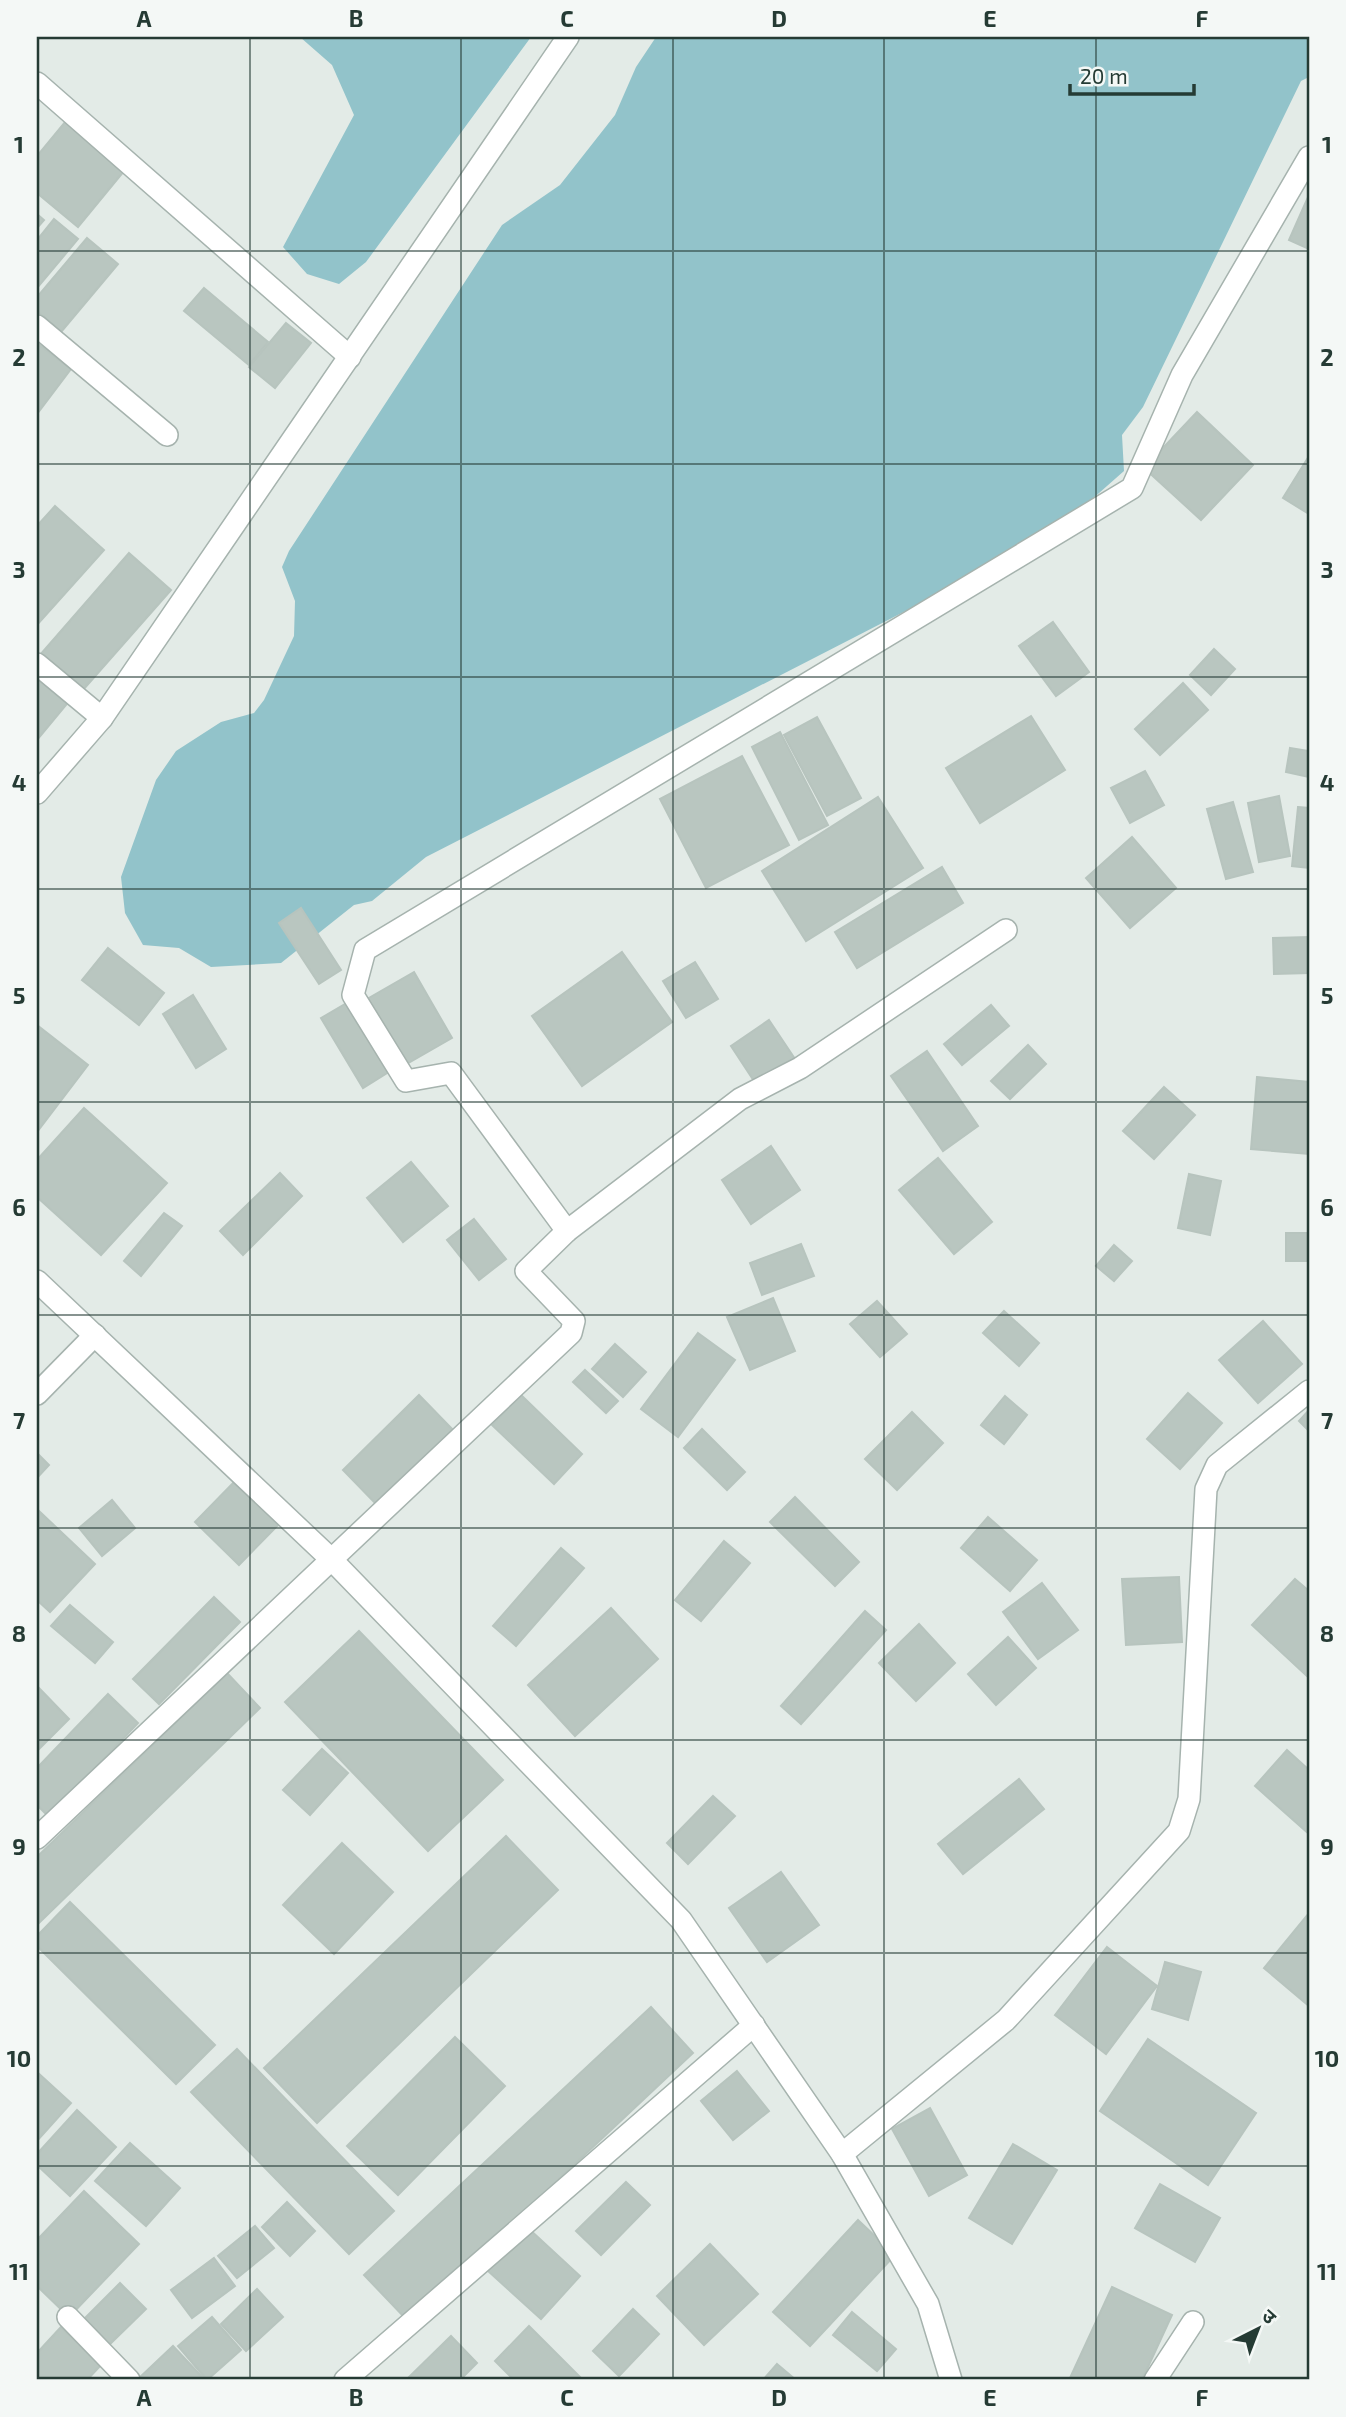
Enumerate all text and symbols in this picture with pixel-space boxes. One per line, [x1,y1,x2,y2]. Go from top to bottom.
text: A [136,4,152,32]
text: B [349,4,363,32]
text: C [560,4,574,32]
text: D [771,4,787,32]
text: E [983,4,997,32]
text: F [1196,4,1209,32]
scale bar [1070,52,1194,96]
text: 20 m [1080,63,1128,88]
text: 1 [14,130,24,158]
text: 1 [1322,130,1332,158]
text: 2 [12,343,26,371]
text: 2 [1320,343,1334,371]
text: 3 [12,555,26,583]
text: 3 [1320,555,1334,583]
text: 4 [12,768,26,796]
text: 4 [1320,768,1334,796]
text: 5 [13,981,25,1009]
text: 5 [1321,981,1333,1009]
text: 6 [12,1193,26,1221]
text: 6 [1320,1193,1334,1221]
text: 7 [13,1406,25,1434]
text: 7 [1321,1406,1333,1434]
text: 8 [12,1619,26,1647]
text: 8 [1320,1619,1334,1647]
text: 9 [12,1832,26,1860]
text: 9 [1320,1832,1334,1860]
text: 10 [7,2044,31,2072]
text: 10 [1315,2044,1339,2072]
text: 11 [9,2257,29,2285]
text: 11 [1317,2257,1337,2285]
north arrow [1224,2294,1294,2364]
text: उ [1258,2304,1282,2329]
text: A [136,2383,152,2411]
text: B [349,2383,363,2411]
text: C [560,2383,574,2411]
text: D [771,2383,787,2411]
text: E [983,2383,997,2411]
text: F [1196,2383,1209,2411]

